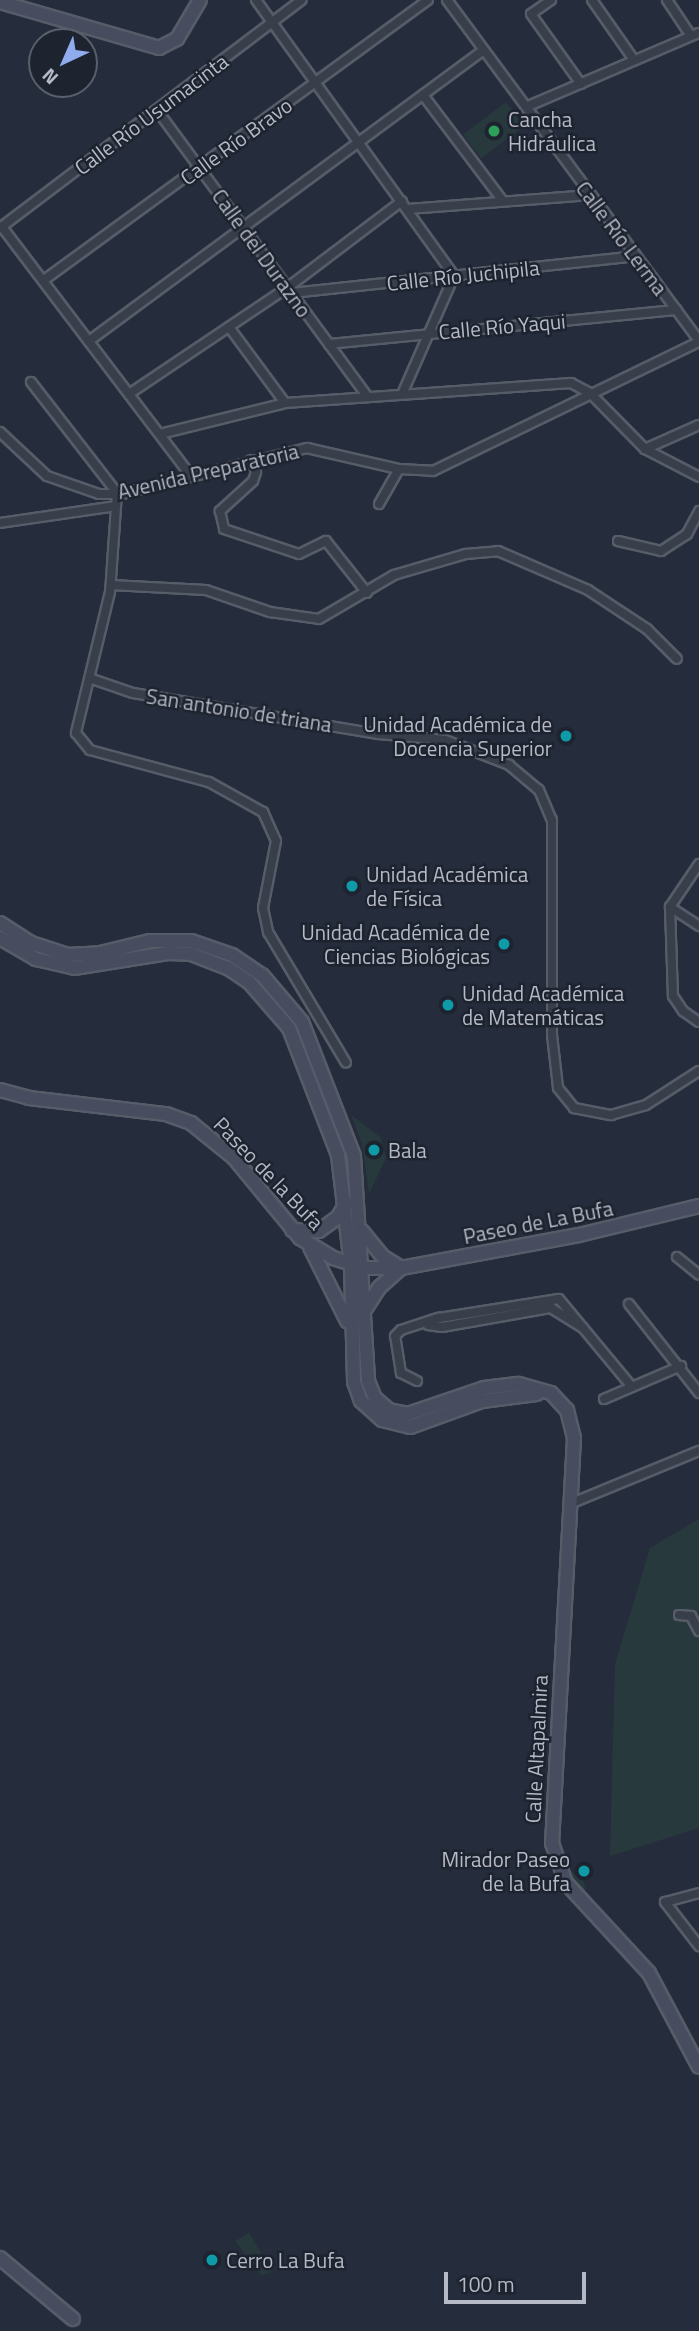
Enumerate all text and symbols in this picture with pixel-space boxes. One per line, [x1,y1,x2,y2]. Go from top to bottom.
north arrow [28,28,98,98]
street label: Calle Río Usumacinta [69,48,233,180]
text: N [35,62,64,92]
street label: Calle Río Bravo [175,92,297,190]
place label: Cancha Hidráulica [508,106,596,156]
marker: Cancha Hidráulica [486,123,502,139]
street label: Calle Río Lerma [571,176,673,300]
street label: Calle del Durazno [207,184,317,322]
street label: Calle Río Juchipila [385,254,541,296]
street label: Calle Río Yaqui [437,308,567,344]
street label: Avenida Preparatoria [115,438,301,504]
street label: San antonio de triana [144,683,334,737]
place label: Unidad Académica de Docencia Superior [363,711,552,761]
marker: Unidad Académica de Docencia Superior [558,728,574,744]
place label: Unidad Académica de Física [366,861,528,911]
marker: Unidad Académica de Física [344,878,360,894]
place label: Unidad Académica de Ciencias Biológicas [301,919,490,969]
marker: Unidad Académica de Ciencias Biológicas [496,936,512,952]
place label: Unidad Académica de Matemáticas [462,980,624,1030]
marker: Unidad Académica de Matemáticas [440,997,456,1013]
street label: Paseo de la Bufa [209,1111,329,1235]
place label: Bala [388,1137,427,1163]
marker: Bala [366,1142,382,1158]
street label: Paseo de La Bufa [461,1195,615,1249]
street label: Calle Altapalmira [520,1674,552,1824]
place label: Mirador Paseo de la Bufa [442,1846,570,1896]
marker: Mirador Paseo de la Bufa [576,1863,592,1879]
place label: Cerro La Bufa [226,2247,345,2273]
marker: Cerro La Bufa [204,2252,220,2268]
scale bar [447,2258,589,2302]
text: 100 m [457,2268,514,2300]

